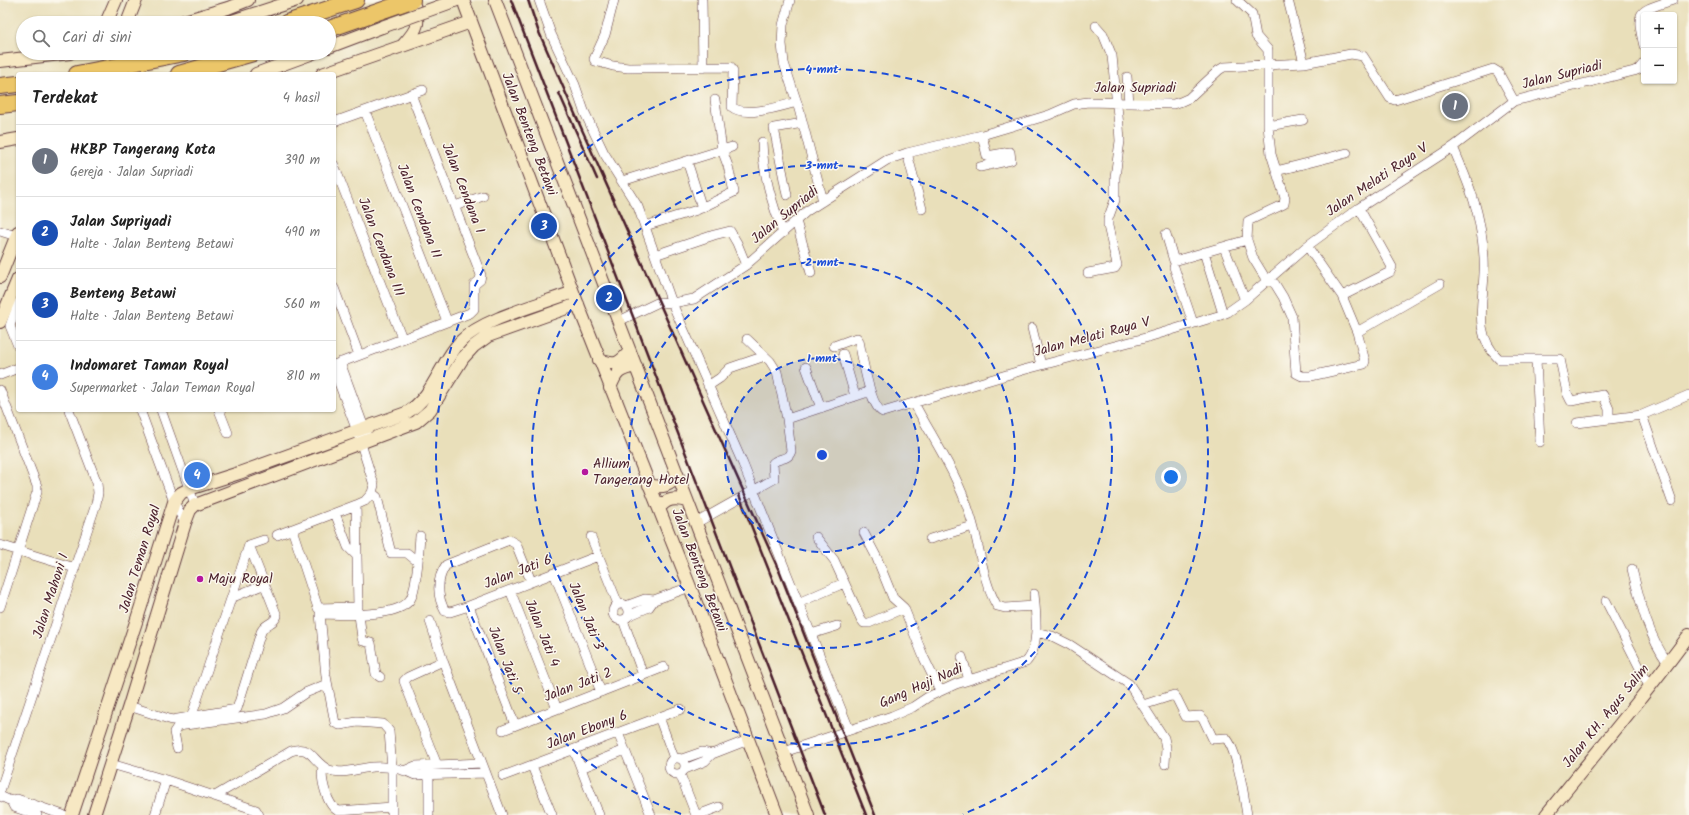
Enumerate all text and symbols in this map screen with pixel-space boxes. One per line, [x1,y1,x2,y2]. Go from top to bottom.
map controls [1641,12,1677,84]
button: + [1641,12,1677,48]
search box [16,16,336,60]
text: Cari di sini [62,26,131,50]
icon: search [30,27,52,49]
button: − [1641,48,1677,84]
street label: Jalan Supriadi [1520,54,1605,96]
text: 4 mnt [805,60,839,79]
street label: Jalan Benteng Betawi [495,69,563,199]
street label: Jalan Supriadi [1094,77,1177,99]
text: Terdekat [32,85,98,112]
text: 4 hasil [283,88,320,109]
pin: 1 [1442,91,1468,121]
street label: Jalan Melati Raya V [1322,137,1434,222]
text: HKBP Tangerang Kota [70,138,216,162]
street label: Jalan Cendana I [436,139,490,237]
text: 1 [43,150,47,171]
text: 390 m [284,150,320,171]
text: 3 mnt [804,156,839,175]
street label: Jalan Cendana II [391,160,447,262]
text: Gereja · Jalan Supriadi [70,162,193,183]
street label: Jalan Supriadi [746,180,824,249]
street label: Jalan Cendana III [352,194,410,300]
text: Jalan Supriyadi [70,210,171,234]
pin: 3 [531,211,557,241]
text: 2 [41,222,49,243]
text: 490 m [284,222,320,243]
text: Halte · Jalan Benteng Betawi [70,234,233,255]
text: 2 mnt [805,253,839,272]
text: Benteng Betawi [70,282,176,306]
pin: 2 [596,283,622,313]
text: 3 [41,294,49,315]
text: 560 m [284,294,320,315]
text: Halte · Jalan Benteng Betawi [70,306,233,327]
street label: Jalan Melati Raya V [1032,311,1154,363]
text: 1 mnt [807,349,838,368]
text: Indomaret Taman Royal [70,354,228,378]
text: 4 [41,366,49,387]
text: 810 m [286,366,320,387]
text: Supermarket · Jalan Teman Royal [70,378,255,399]
centre of rings [815,448,829,462]
place label: Allium Tangerang Hotel [593,453,690,491]
pin: 4 [184,460,210,490]
marker: Allium Tangerang Hotel [580,467,590,477]
your location [1161,467,1181,487]
street label: Jalan Teman Royal [113,502,167,616]
street label: Jalan Benteng Betawi [665,505,733,635]
street label: Jalan Jati 6 [481,549,555,595]
street label: Jalan Mahoni I [27,551,75,641]
place label: Maju Royal [208,568,273,590]
marker: Maju Royal [195,574,205,584]
street label: Jalan Jati 3 [562,579,610,653]
street label: Jalan Jati 4 [518,596,566,670]
street label: Jalan Jati 5 [482,623,529,699]
street label: Gang Haji Nadi [876,657,967,714]
street label: Jalan KH. Agus Salim [1557,659,1655,773]
street label: Jalan Jati 2 [541,662,615,708]
street label: Jalan Ebony 6 [543,704,631,756]

